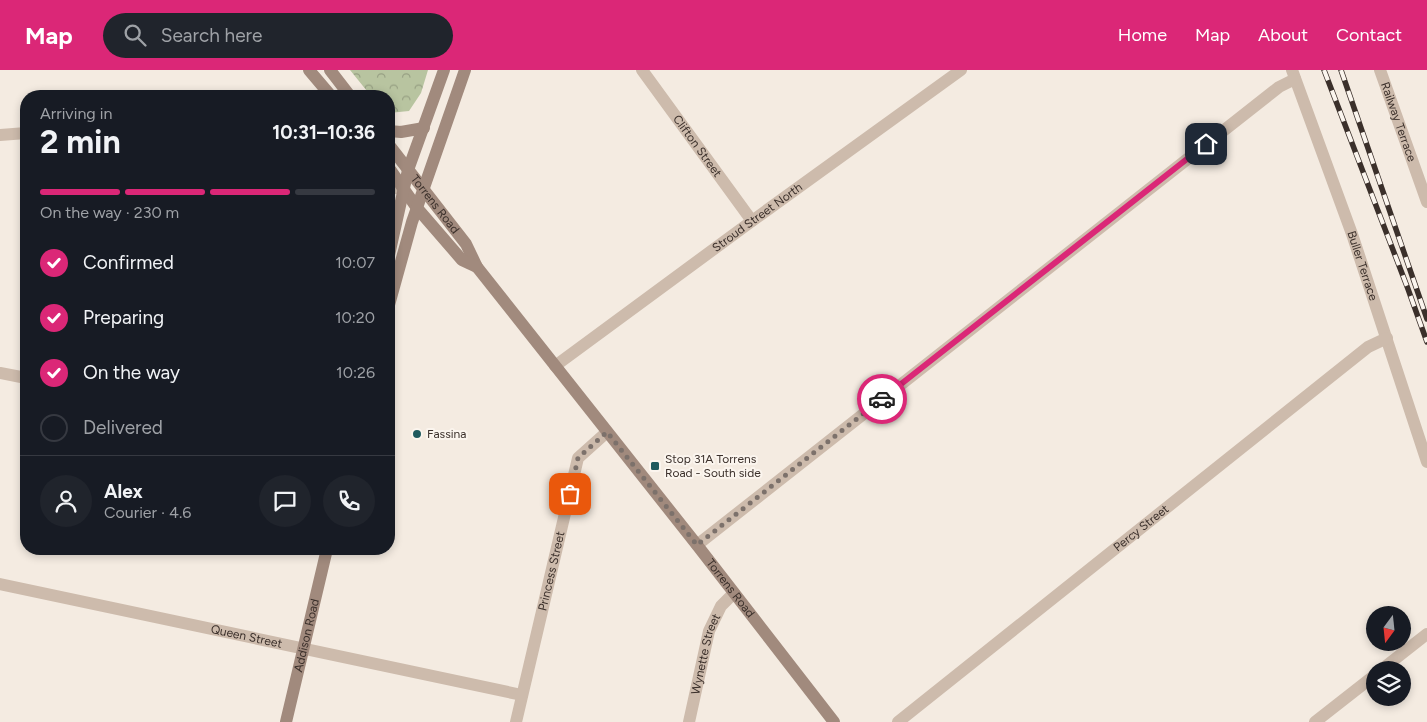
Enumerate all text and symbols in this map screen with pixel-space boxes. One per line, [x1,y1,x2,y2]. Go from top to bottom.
search box [103,13,453,58]
text: Map [25,21,73,50]
icon: search [121,21,149,49]
text: Search here [161,24,262,47]
text: Home [1118,24,1167,46]
text: Map [1195,24,1230,46]
text: About [1258,24,1308,46]
text: Contact [1336,24,1402,46]
street label: Railway Terrace [1378,80,1419,164]
text: Arriving in [40,104,112,123]
street label: Clifton Street [670,112,725,180]
text: 10:31–10:36 [272,121,375,144]
text: 2 min [40,123,121,161]
pin [1185,123,1227,165]
icon: home [1192,130,1220,158]
street label: Torrens Road [408,172,462,236]
street label: Stroud Street North [710,180,805,255]
text: On the way · 230 m [40,203,179,222]
street label: Buller Terrace [1344,229,1381,303]
icon: check [40,249,68,277]
text: Confirmed [83,251,174,274]
text: 10:07 [335,253,375,272]
icon: check [40,304,68,332]
text: Preparing [83,306,164,329]
text: 10:20 [335,308,375,327]
icon: check [40,359,68,387]
text: On the way [83,361,180,384]
text: 10:26 [336,363,375,382]
courier [857,374,907,424]
icon: car [868,385,896,413]
text: Delivered [83,416,163,439]
place label: Fassina [427,427,466,441]
marker: Fassina [411,428,423,440]
place label: Stop 31A Torrens Road - South side [665,452,761,480]
marker: Stop 31A Torrens Road - South side [649,460,661,472]
pin [549,473,591,515]
button: person [40,475,92,527]
button: chat [259,475,311,527]
button: phone [323,475,375,527]
text: Alex [104,480,143,503]
icon: bag [556,480,584,508]
street label: Percy Street [1111,501,1172,554]
text: Courier · 4.6 [104,503,191,522]
street label: Princess Street [535,529,568,612]
street label: Torrens Road [703,556,758,620]
street label: Addison Road [291,597,322,673]
north arrow [1366,606,1411,651]
map controls [1366,606,1411,706]
street label: Wynette Street [688,611,724,696]
street label: Queen Street [210,622,284,651]
button: layers [1366,661,1411,706]

